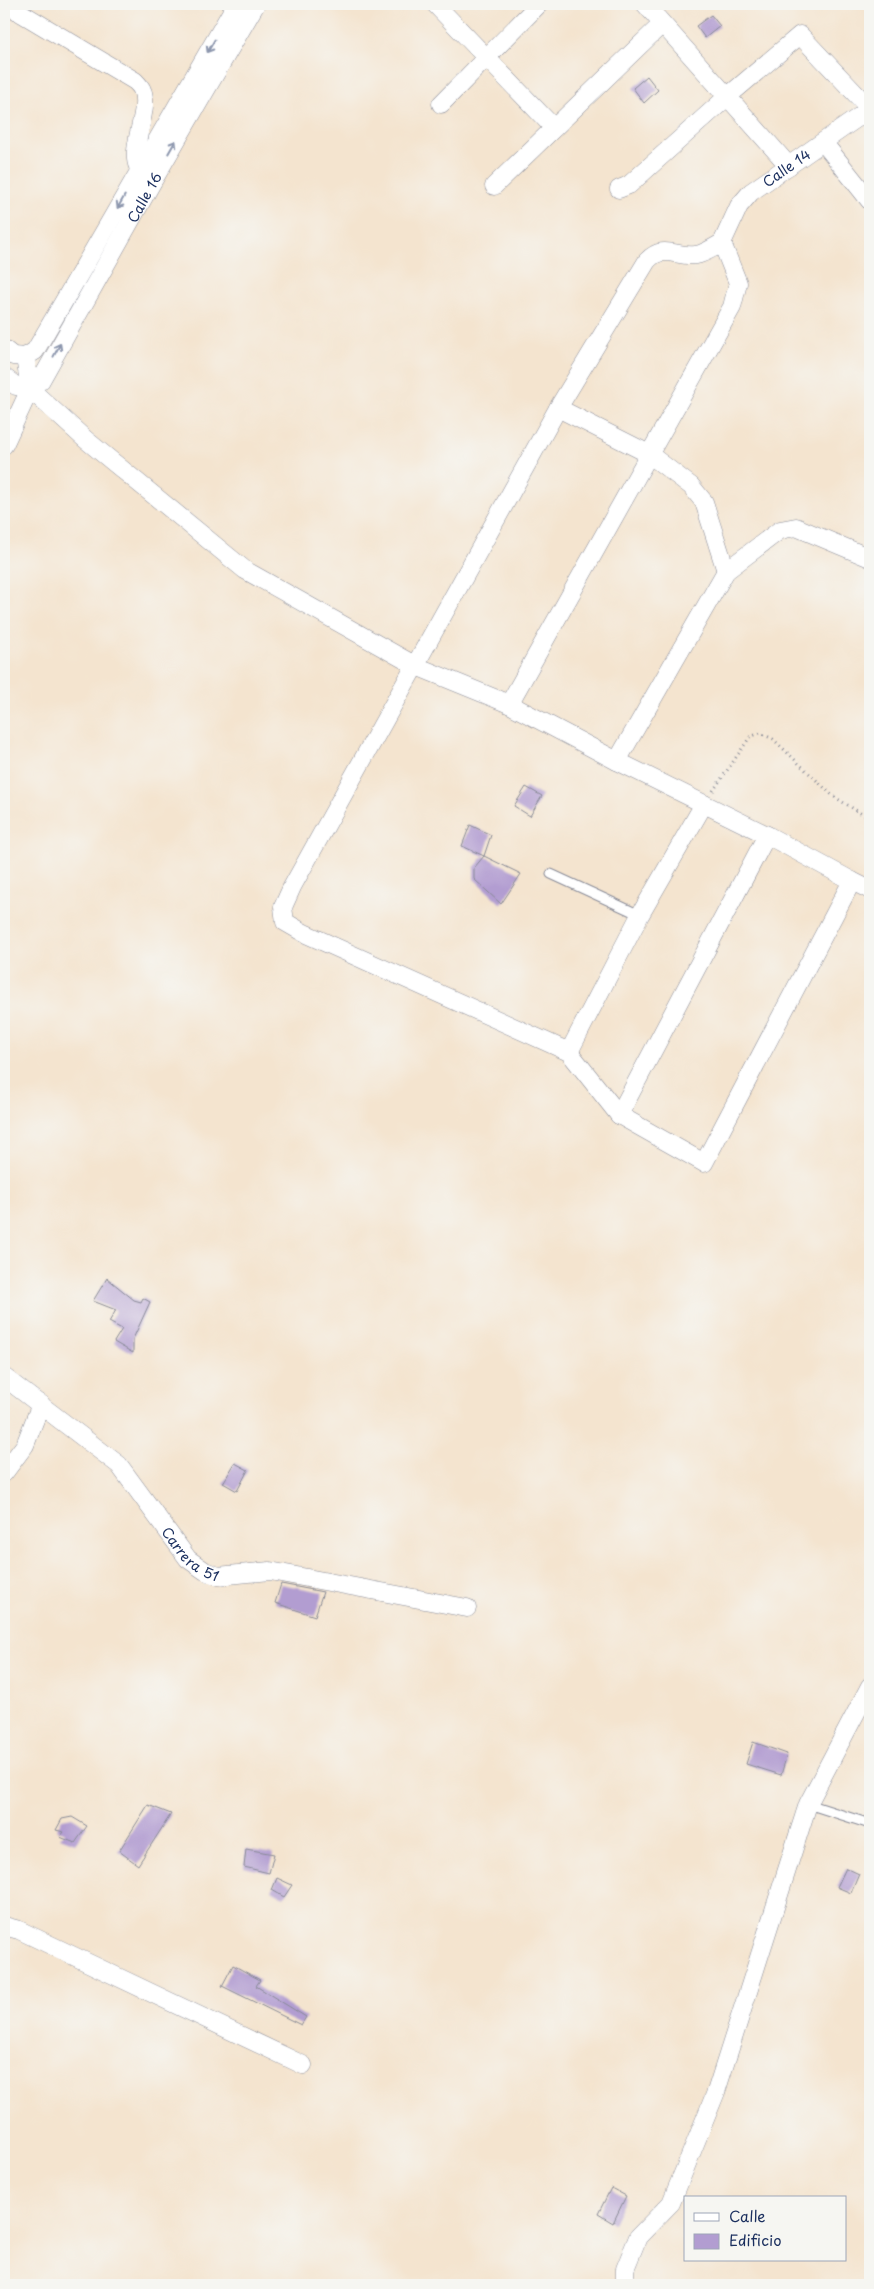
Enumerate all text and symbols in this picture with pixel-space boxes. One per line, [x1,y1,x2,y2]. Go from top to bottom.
one-way arrow [206,38,216,53]
one-way arrow [167,140,177,155]
street label: Calle 14 [758,143,814,192]
street label: Calle 16 [121,168,166,226]
one-way arrow [116,194,126,208]
one-way arrow [53,343,63,357]
street label: Carrera 51 [157,1522,222,1586]
legend [684,2196,846,2262]
text: Calle [729,2204,766,2227]
text: Edificio [729,2228,782,2251]

